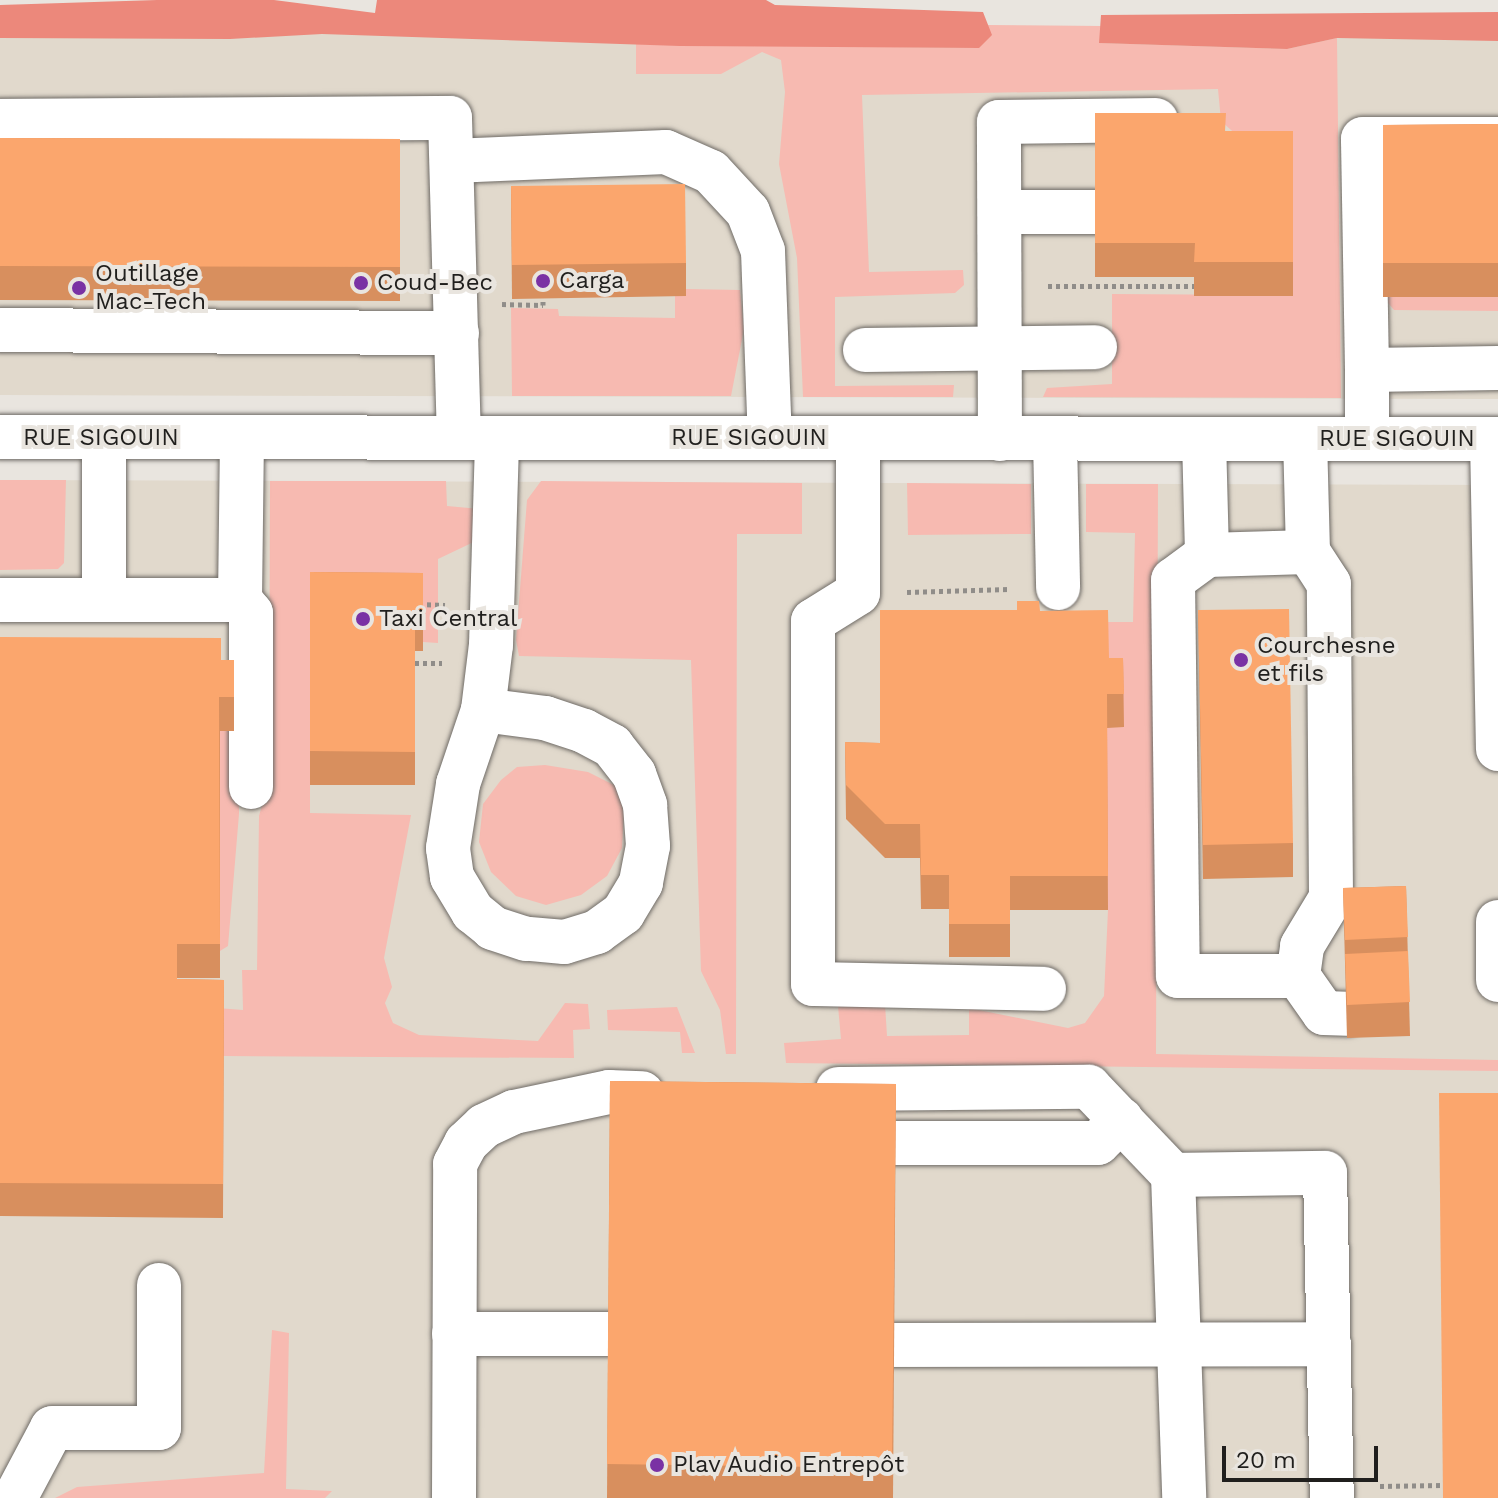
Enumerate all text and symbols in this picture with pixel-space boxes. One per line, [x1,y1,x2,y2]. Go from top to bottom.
place label: Outillage Mac-Tech [95,260,206,316]
place label: Carga [559,267,625,295]
place label: Coud-Bec [377,269,493,297]
marker: Carga [534,272,552,290]
marker: Coud-Bec [352,274,370,292]
marker: Outillage Mac-Tech [70,279,88,297]
street label: RUE SIGOUIN [23,424,179,452]
street label: RUE SIGOUIN [671,424,827,452]
street label: RUE SIGOUIN [1319,425,1475,453]
place label: Taxi Central [379,605,517,633]
marker: Taxi Central [354,610,372,628]
place label: Courchesne et fils [1257,632,1396,688]
marker: Courchesne et fils [1232,651,1250,669]
scale bar [1226,1430,1382,1480]
text: 20 m [1236,1446,1296,1474]
place label: Plav Audio Entrepôt [673,1451,906,1479]
marker: Plav Audio Entrepôt [648,1456,666,1474]

